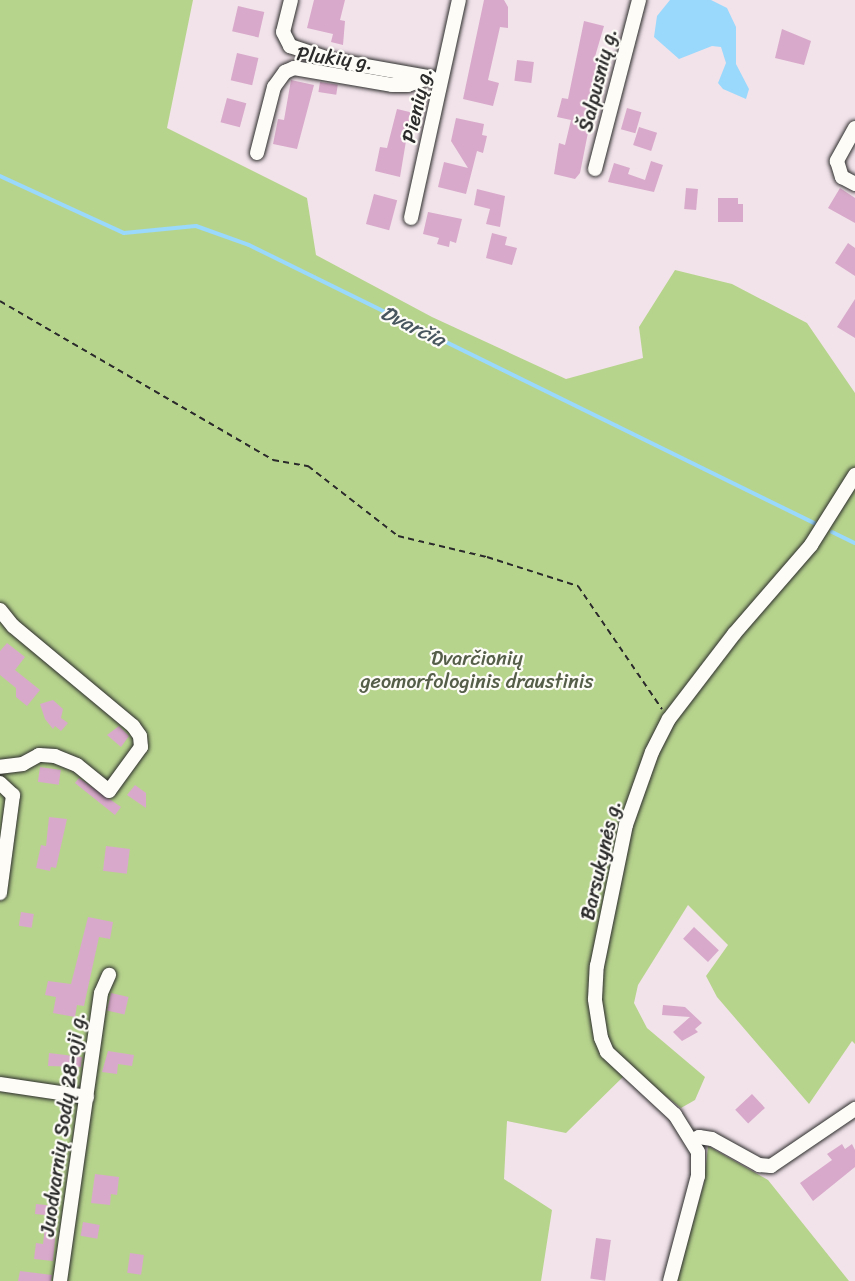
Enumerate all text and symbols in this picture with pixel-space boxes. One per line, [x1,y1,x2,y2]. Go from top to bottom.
street label: Šalpusnių g. [574,26,622,134]
street label: Plukių g. [295,41,375,75]
street label: Pienių g. [397,65,437,145]
water label: Dvarčia [377,300,449,352]
park label: Dvarčionių geomorfologinis draustinis [361,646,593,693]
street label: Barsukynės g. [576,798,626,922]
street label: Juodvarnių Sodų 28-oji g. [35,1010,91,1238]

